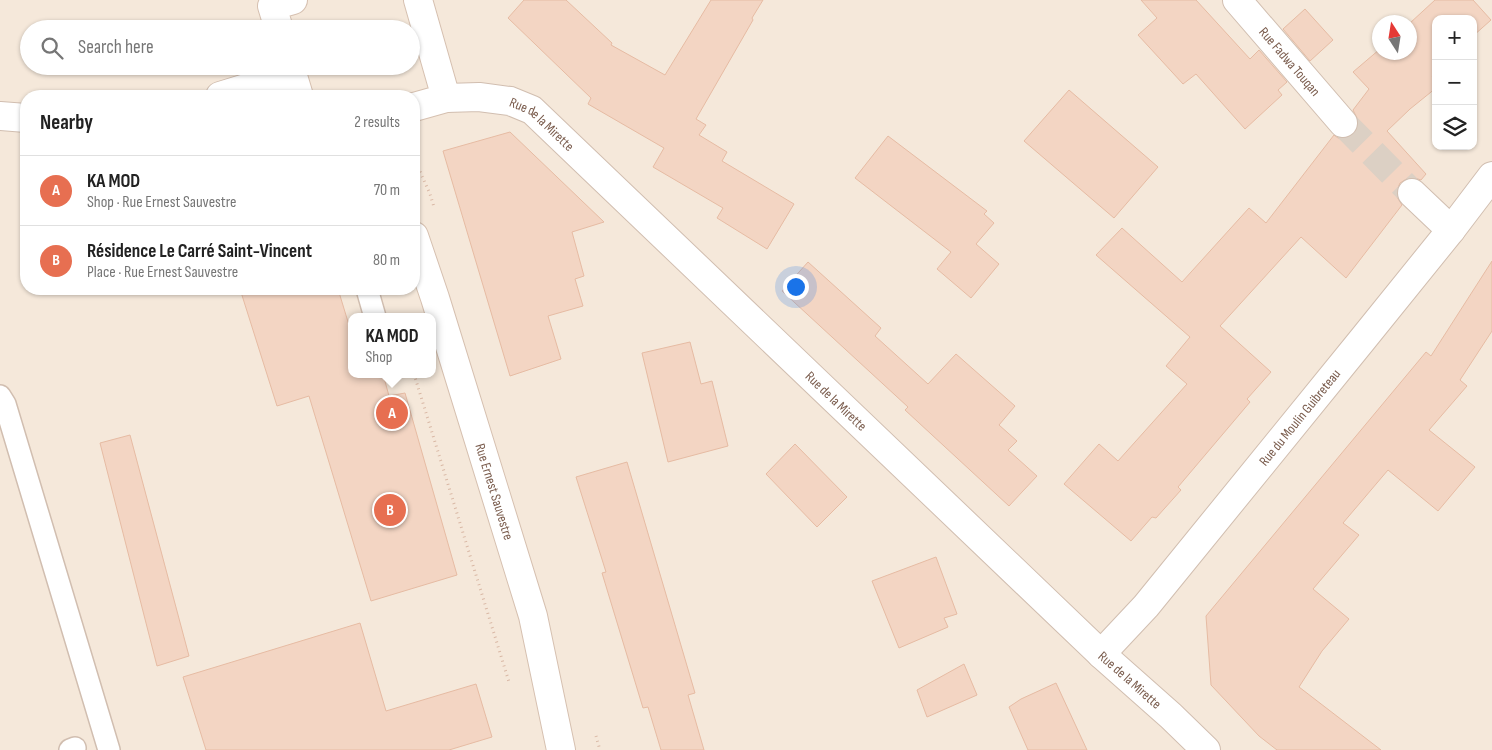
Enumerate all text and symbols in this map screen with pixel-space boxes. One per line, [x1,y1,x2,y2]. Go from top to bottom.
north arrow [1372,15,1417,60]
map controls [1432,15,1477,150]
button: + [1432,15,1477,60]
search box [20,20,420,75]
street label: Rue Fadwa Touqan [1256,23,1324,99]
icon: search [38,34,66,62]
text: Search here [78,36,154,59]
button: − [1432,60,1477,105]
street label: Rue de la Mirette [507,93,578,154]
button: layers [1432,105,1477,150]
text: Nearby [40,110,93,135]
text: 2 results [354,113,400,132]
text: KA MOD [87,170,140,193]
text: A [52,181,60,200]
text: 70 m [374,181,400,200]
text: Shop · Rue Ernest Sauvestre [87,193,237,212]
text: Résidence Le Carré Saint-Vincent [87,240,312,263]
text: B [52,251,60,270]
text: 80 m [373,251,400,270]
text: Place · Rue Ernest Sauvestre [87,263,238,282]
your location [783,274,809,300]
popup [348,313,436,378]
text: KA MOD [365,325,419,348]
text: Shop [365,348,392,367]
street label: Rue du Moulin Guibreteau [1255,365,1344,469]
street label: Rue de la Mirette [802,368,871,434]
pin: A [376,394,408,432]
street label: Rue Ernest Sauvestre [472,441,518,542]
pin: B [374,491,406,529]
street label: Rue de la Mirette [1095,647,1165,712]

